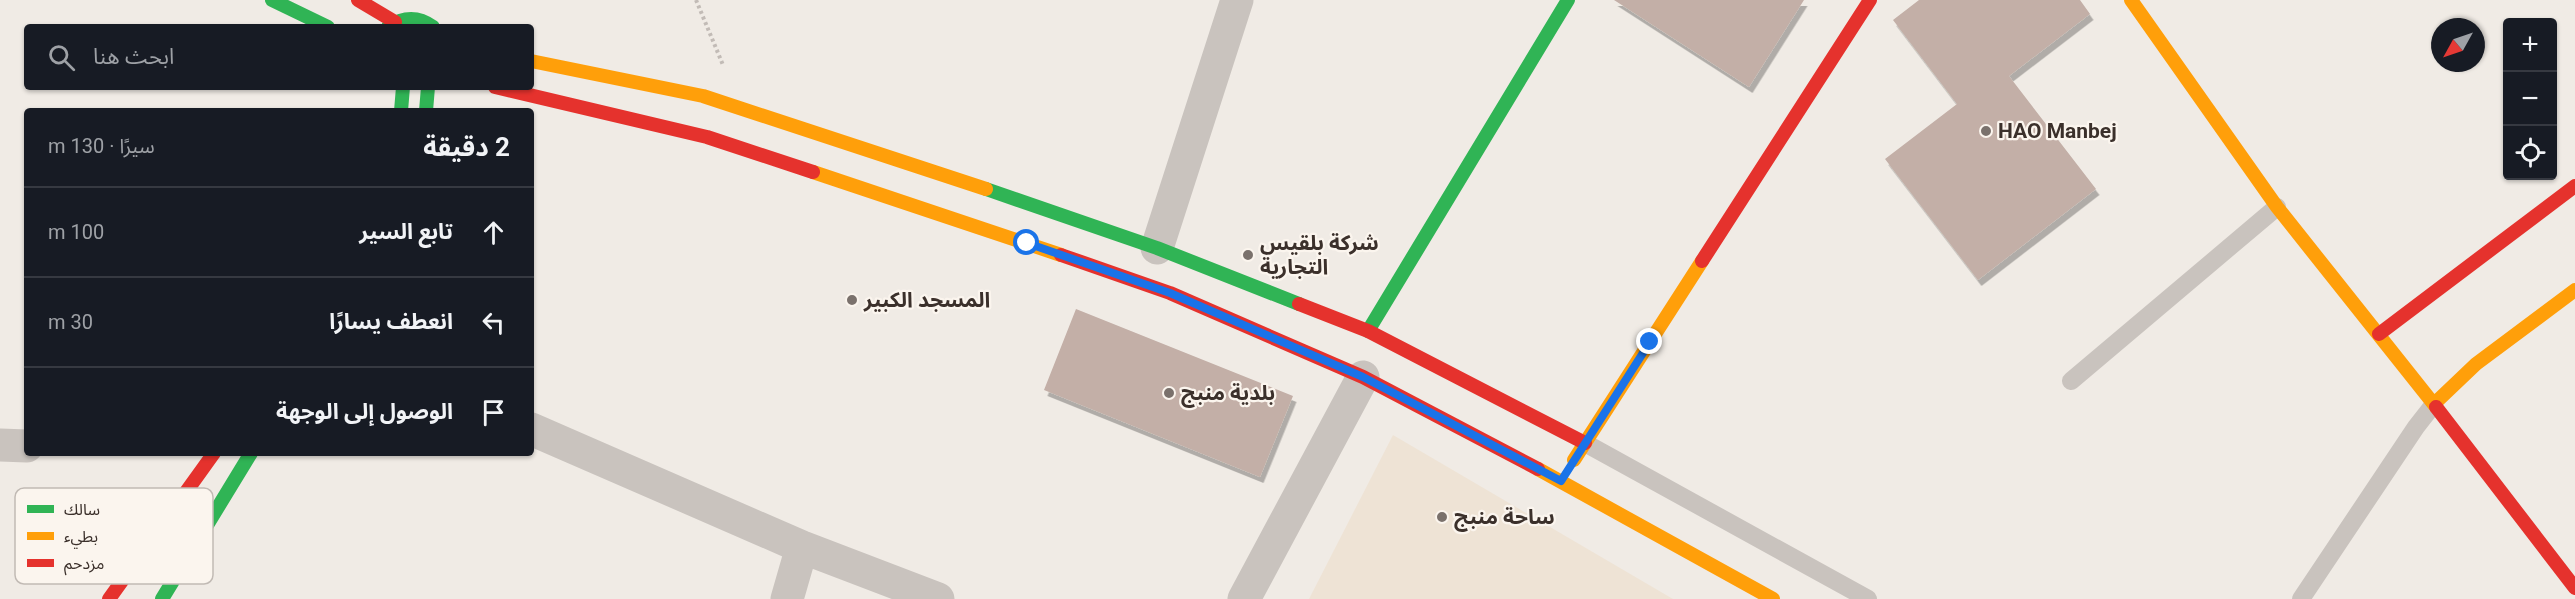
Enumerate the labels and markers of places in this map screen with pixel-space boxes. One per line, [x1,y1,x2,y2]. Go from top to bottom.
place label: HAO Manbej [1998,119,2117,143]
marker: HAO Manbej [1979,124,1993,138]
place label: شركة بلقيس التجارية [1260,231,1379,279]
marker: شركة بلقيس التجارية [1241,248,1255,262]
place label: المسجد الكبير [863,288,990,312]
marker: المسجد الكبير [845,293,859,307]
place label: بلدية منبج [1181,381,1275,408]
marker: بلدية منبج [1162,386,1176,400]
place label: ساحة منبج [1454,505,1555,532]
marker: ساحة منبج [1435,510,1449,524]

